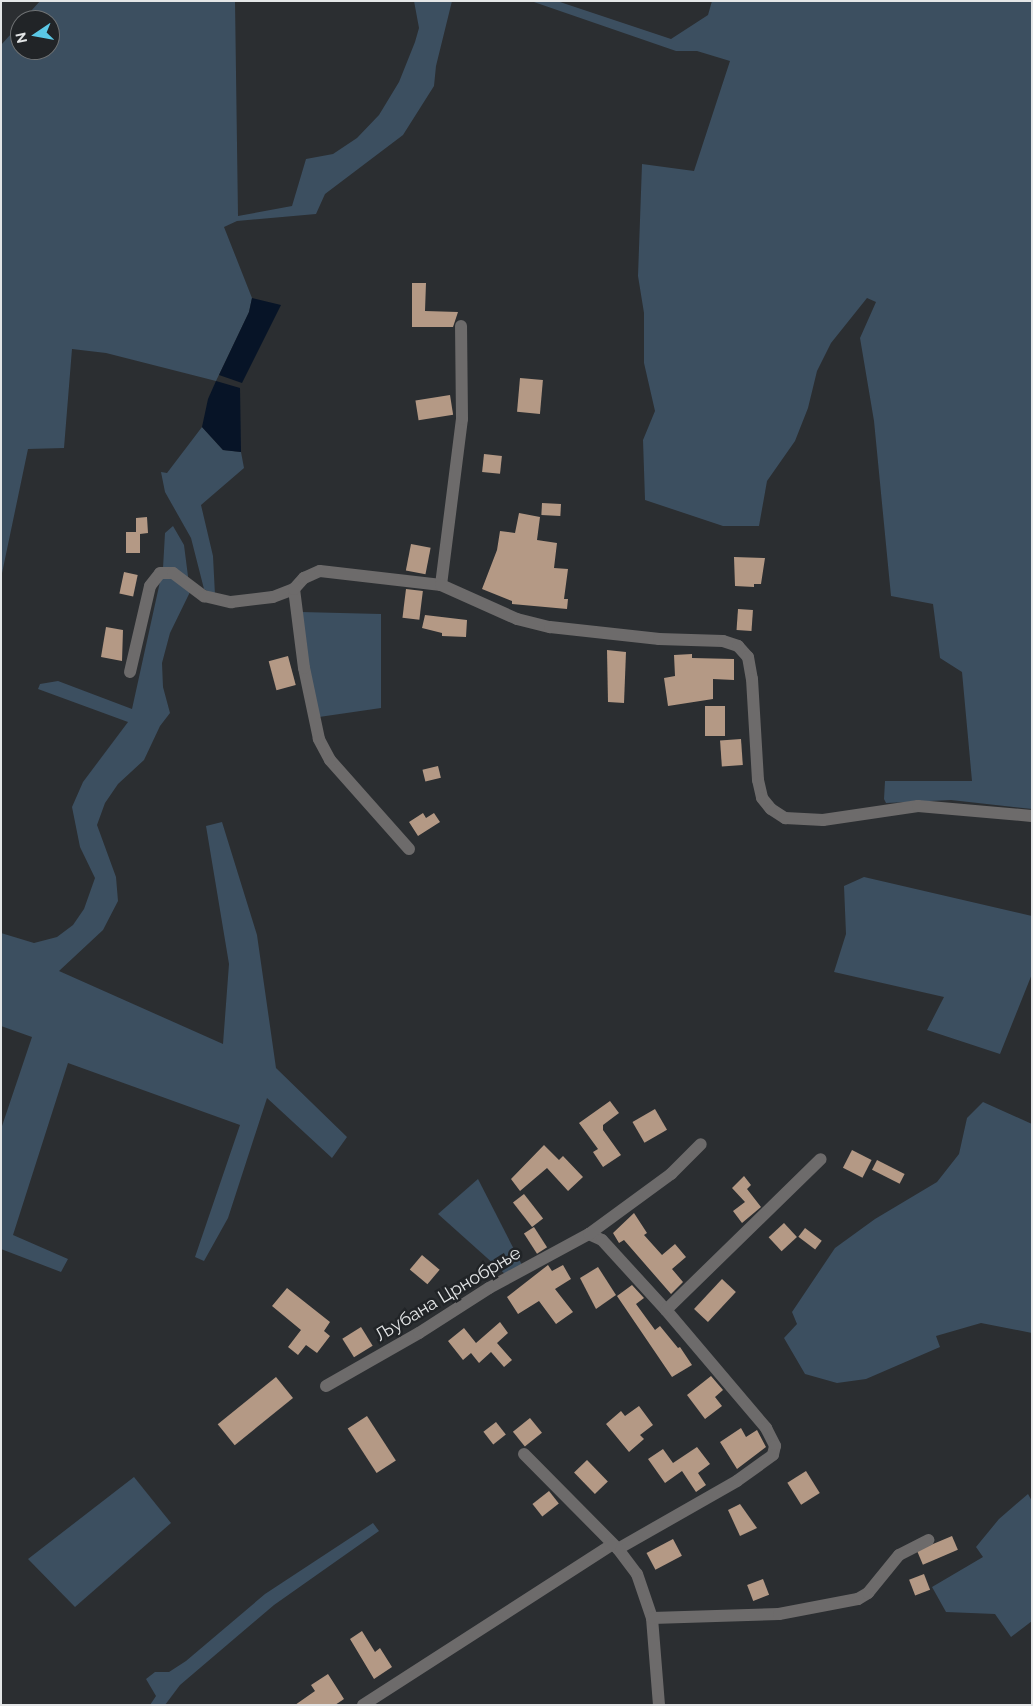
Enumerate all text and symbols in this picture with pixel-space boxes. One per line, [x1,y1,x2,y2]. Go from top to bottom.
north arrow [10,10,60,60]
text: N [12,31,30,45]
street label: Љубана Црнобрње [371,1242,525,1346]

